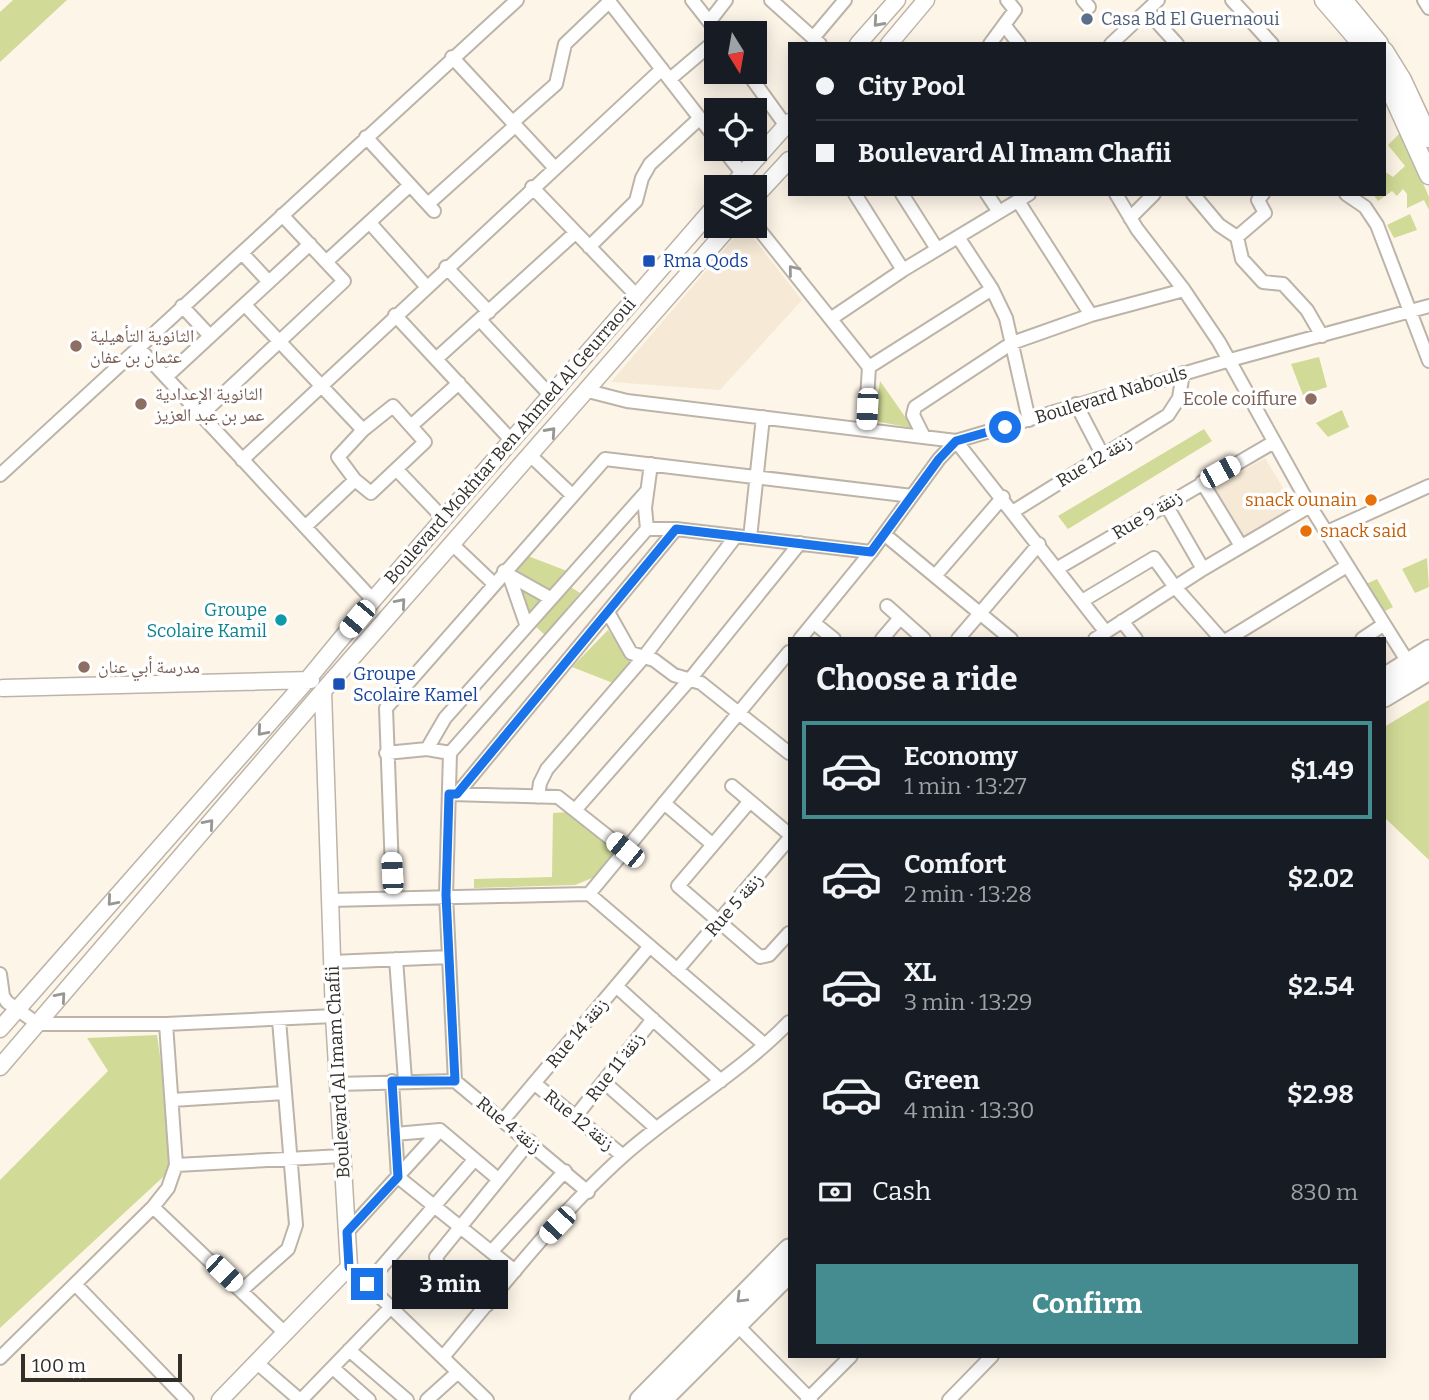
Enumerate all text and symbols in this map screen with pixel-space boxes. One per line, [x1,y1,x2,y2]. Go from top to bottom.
place label: Casa Bd El Guernaoui [1101,8,1280,30]
marker: Casa Bd El Guernaoui [1079,11,1095,27]
one-way arrow [874,14,886,27]
north arrow [704,21,766,84]
map controls [704,21,767,238]
text: City Pool [858,71,965,102]
button: locate [704,98,767,161]
text: Boulevard Al Imam Chafii [858,138,1171,169]
button: layers [704,175,767,238]
place label: Rma Qods [663,250,748,272]
marker: Rma Qods [641,253,657,269]
one-way arrow [789,266,801,279]
street label: Boulevard Mokhtar Ben Ahmed Al Geurraoui [380,293,640,589]
place label: الثانوية التأهيلية عثمان بن عفان [90,325,194,368]
marker: الثانوية التأهيلية عثمان بن عفان [68,338,84,354]
street label: Boulevard Nabouls [1032,361,1190,429]
place label: الثانوية الإعدادية عمر بن عبد العزيز [154,383,264,426]
car [856,387,879,431]
place label: Ecole coiffure [1183,388,1297,410]
marker: Ecole coiffure [1303,391,1319,407]
marker: الثانوية الإعدادية عمر بن عبد العزيز [133,396,149,412]
route start [989,411,1021,443]
one-way arrow [543,427,555,440]
street label: Rue 12 زنقة [1052,430,1136,492]
car [1197,453,1244,491]
street label: Rue 9 زنقة [1108,486,1186,544]
place label: snack ounain [1245,489,1358,511]
marker: snack ounain [1363,492,1379,508]
place label: snack said [1320,520,1407,542]
marker: snack said [1298,523,1314,539]
car [336,596,379,642]
one-way arrow [393,598,405,611]
place label: Groupe Scolaire Kamil [147,599,267,642]
marker: Groupe Scolaire Kamil [273,612,289,628]
place label: مدرسة أبي عنان [98,656,200,682]
marker: مدرسة أبي عنان [76,659,92,675]
text: Choose a ride [816,660,1017,698]
place label: Groupe Scolaire Kamel [353,663,478,706]
marker: Groupe Scolaire Kamel [331,676,347,692]
one-way arrow [258,722,270,735]
icon: car [820,739,883,802]
text: Economy [904,741,1018,772]
text: $1.49 [1290,755,1354,786]
text: 1 min · 13:27 [904,772,1026,800]
one-way arrow [201,820,213,833]
car [603,829,648,871]
icon: car [820,847,883,910]
text: Comfort [904,849,1007,880]
car [381,851,404,895]
text: $2.02 [1288,863,1354,894]
street label: Rue 5 زنقة [701,869,767,941]
text: 2 min · 13:28 [904,880,1032,908]
one-way arrow [108,893,120,906]
icon: car [820,955,883,1018]
text: XL [904,957,936,988]
street label: Boulevard Al Imam Chafii [321,965,355,1179]
text: $2.54 [1287,971,1354,1002]
text: 3 min · 13:29 [904,988,1032,1016]
one-way arrow [53,993,65,1006]
street label: Rue 14 زنقة [541,993,613,1072]
street label: Rue 11 زنقة [581,1028,649,1106]
icon: car [820,1063,883,1126]
text: Green [904,1065,980,1096]
text: $2.98 [1287,1079,1354,1110]
street label: Rue 12 زنقة [539,1085,619,1155]
street label: Rue 4 زنقة [472,1092,546,1158]
text: 4 min · 13:30 [904,1096,1035,1124]
icon: cash [816,1173,854,1211]
text: Cash [872,1176,931,1207]
text: 830 m [1290,1178,1358,1206]
car [535,1202,580,1248]
car [202,1251,247,1295]
callout: 3 min [392,1260,507,1308]
button: Confirm [816,1264,1358,1344]
route end [351,1268,383,1300]
text: 3 min [419,1270,481,1298]
one-way arrow [737,1290,750,1303]
scale bar [21,1351,182,1383]
text: 100 m [32,1354,86,1377]

